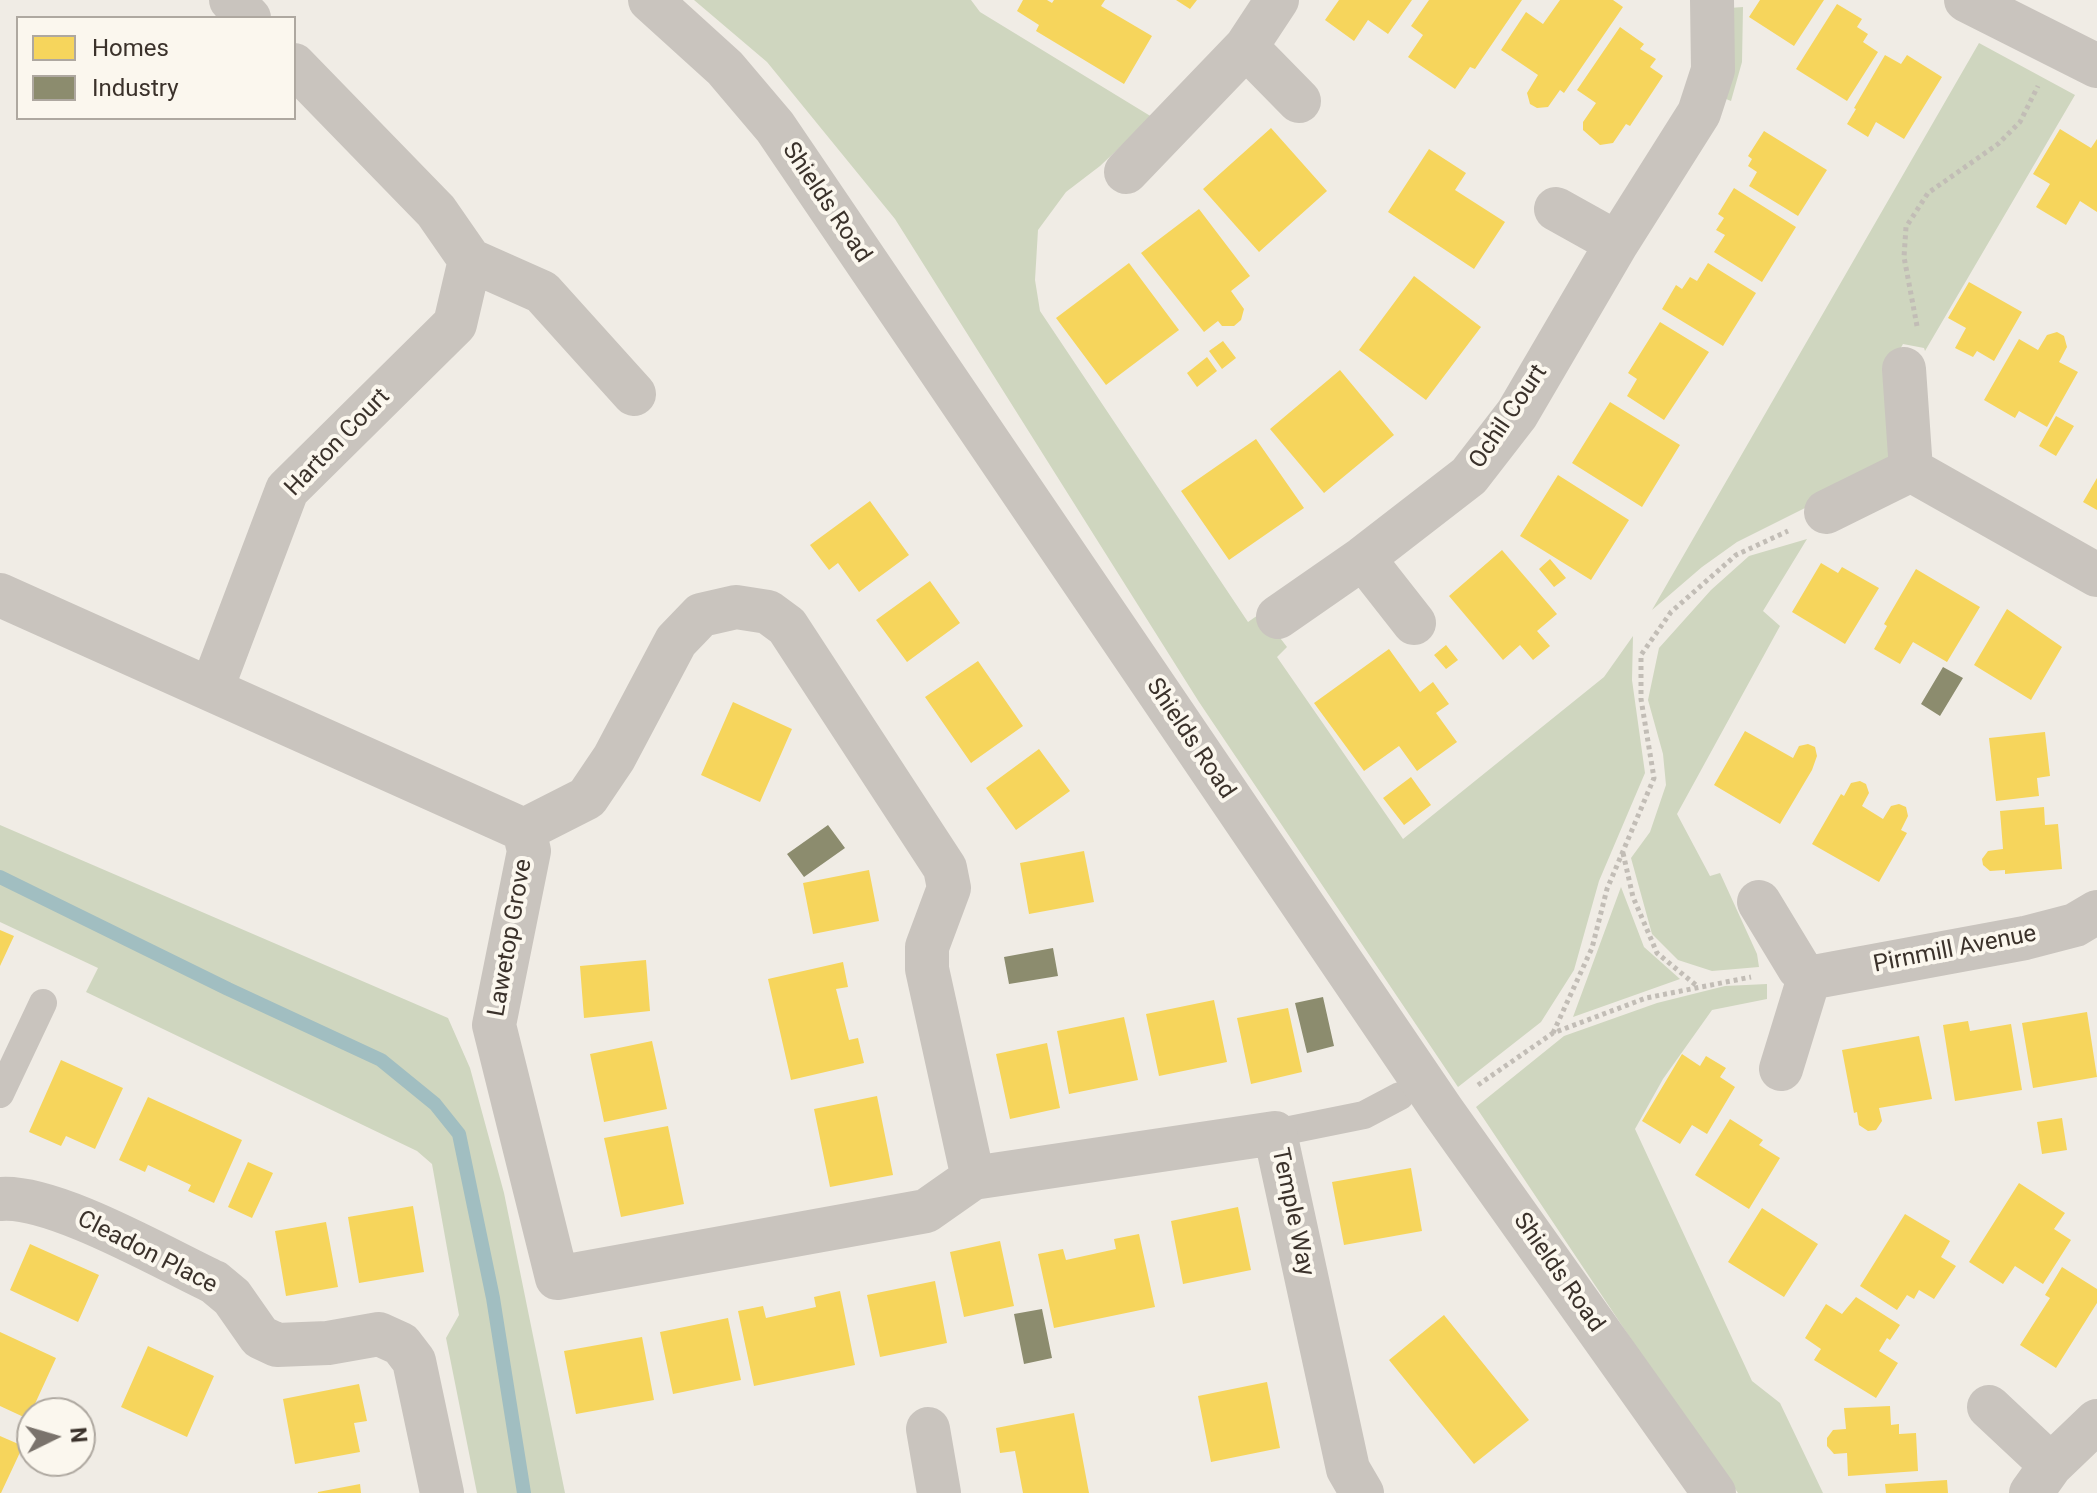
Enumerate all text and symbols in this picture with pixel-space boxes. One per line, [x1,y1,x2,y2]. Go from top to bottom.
legend [16,16,296,120]
text: Homes [92,34,169,62]
text: Industry [92,74,178,102]
street label: Shields Road [775,137,877,269]
street label: Ochil Court [1464,360,1554,474]
street label: Harton Court [280,383,396,503]
street label: Shields Road [1139,673,1241,805]
street label: Lawetop Grove [483,857,539,1019]
street label: Pirnmill Avenue [1871,920,2039,980]
street label: Temple Way [1264,1145,1320,1279]
street label: Cleadon Place [72,1205,222,1301]
street label: Shields Road [1506,1208,1610,1338]
north arrow [16,1397,96,1477]
text: N [65,1426,92,1444]

